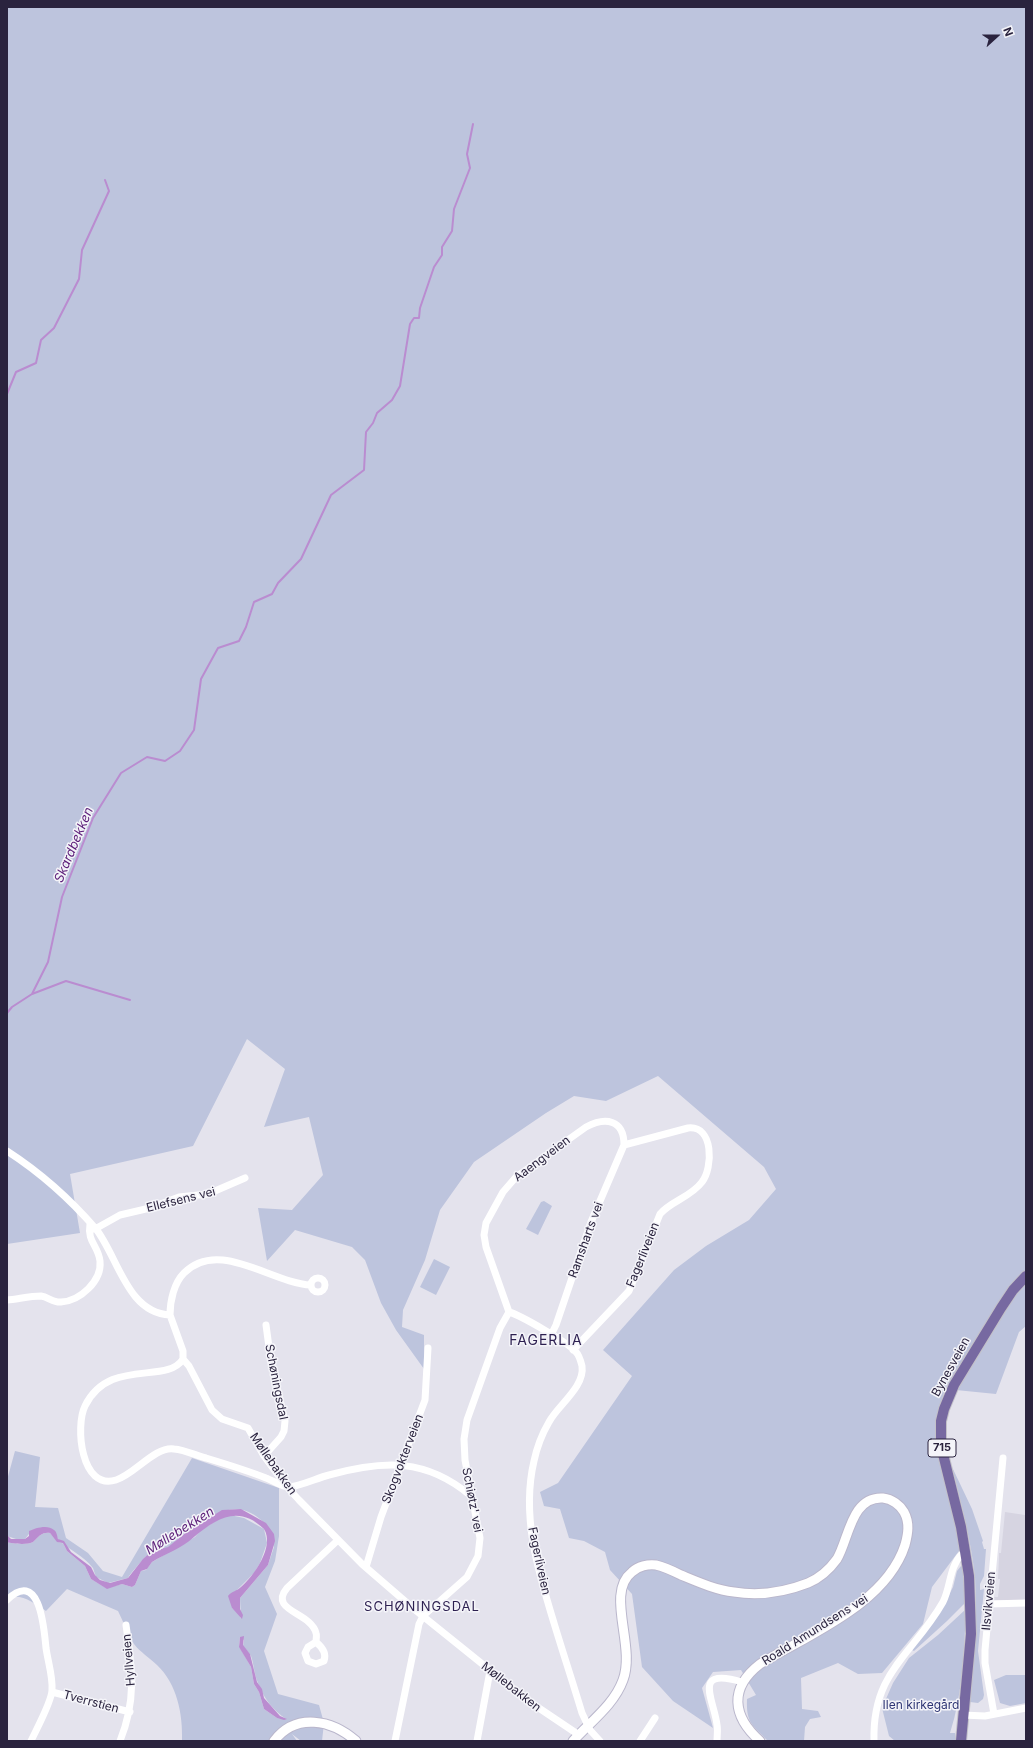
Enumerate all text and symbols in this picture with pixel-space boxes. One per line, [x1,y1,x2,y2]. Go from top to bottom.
north arrow [977,16,1017,56]
text: N [1000,25,1016,38]
water label: Skardbekken [51,805,97,885]
street label: Aaengveien [511,1133,573,1185]
street label: Ellefsens vei [145,1184,217,1216]
street label: Ramsharts vei [566,1200,606,1280]
street label: Fagerliveien [623,1220,663,1290]
district label: FAGERLIA [509,1333,583,1349]
street label: Bynesveien [929,1335,973,1399]
street label: Schøningsdal [262,1343,290,1421]
street label: Skogvokterveien [379,1412,427,1506]
street label: Møllebakken [246,1430,300,1498]
road number: 715 [928,1439,956,1457]
street label: Schiøtz' vei [459,1466,485,1534]
water label: Møllebekken [143,1504,217,1558]
street label: Fagerliveien [525,1526,553,1596]
street label: Ilsvikveien [979,1571,999,1631]
street label: Roald Amundsens vei [759,1592,871,1668]
district label: SCHØNINGSDAL [364,1599,480,1615]
street label: Hyllveien [120,1633,138,1687]
street label: Møllebakken [478,1659,544,1715]
street label: Tverrstien [62,1688,120,1716]
park label: Ilen kirkegård [883,1698,959,1712]

